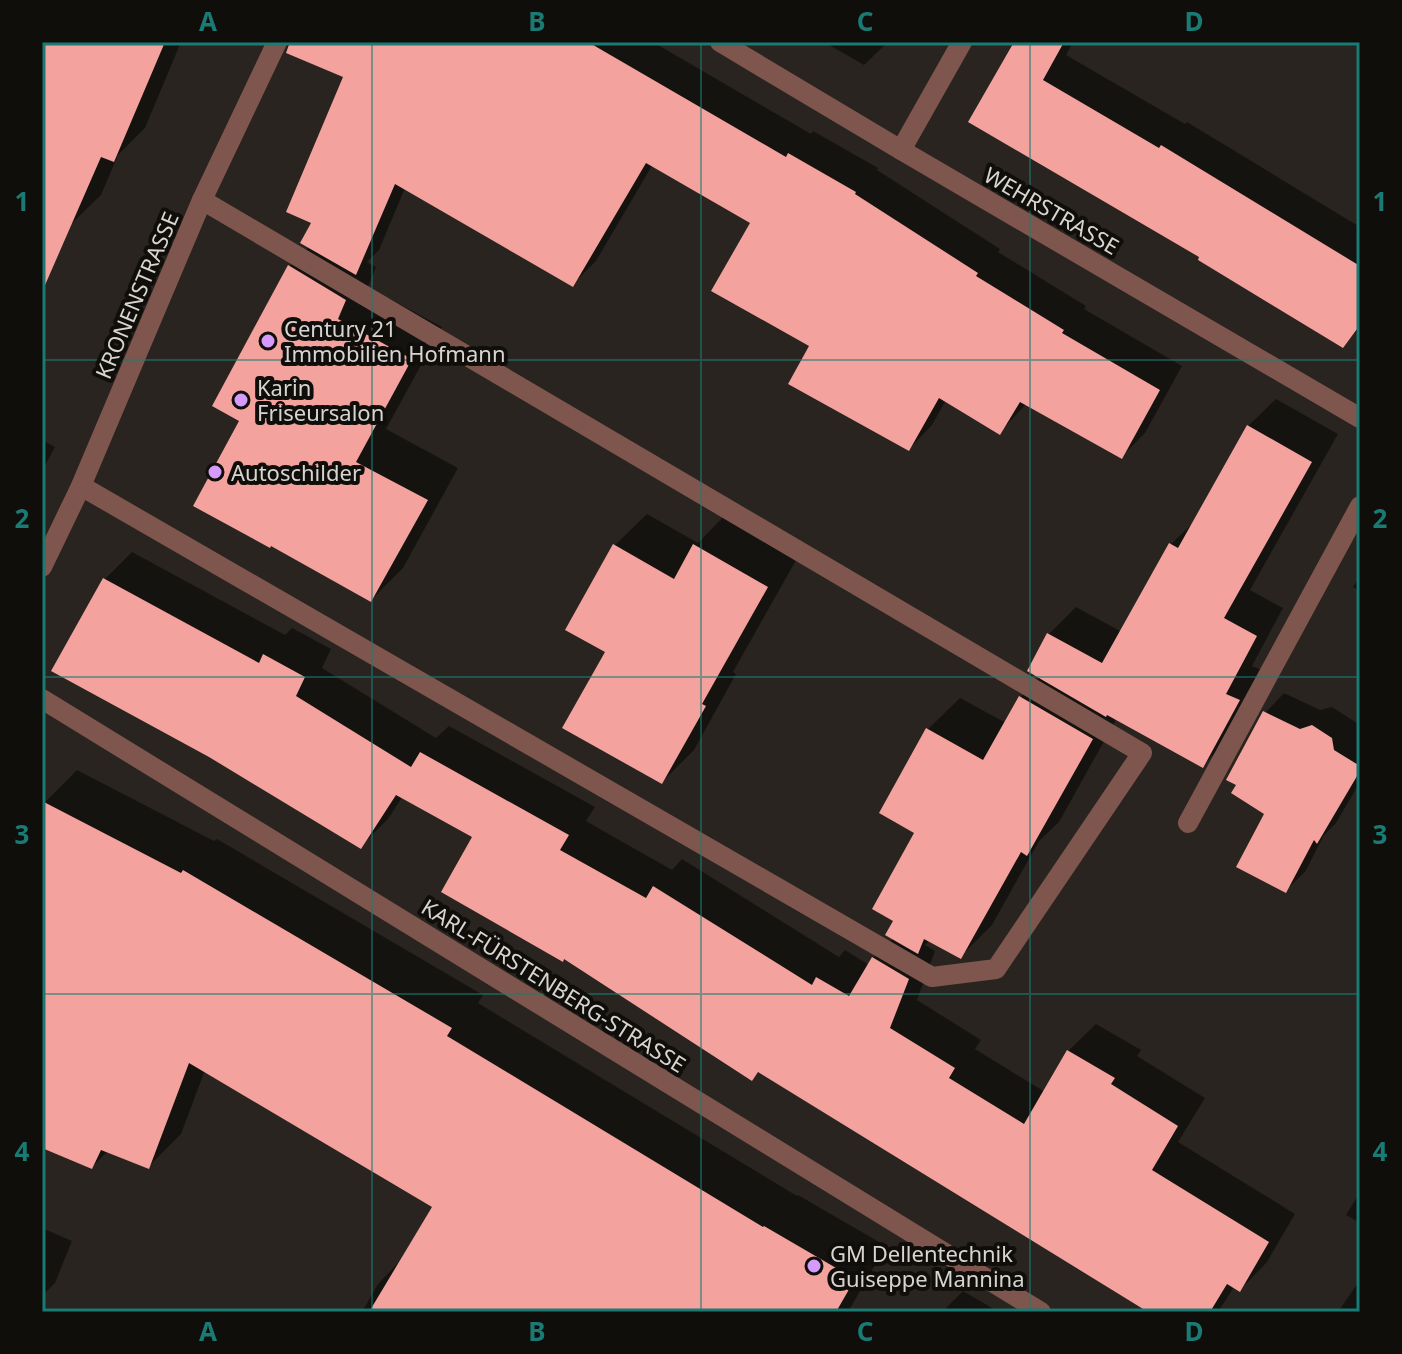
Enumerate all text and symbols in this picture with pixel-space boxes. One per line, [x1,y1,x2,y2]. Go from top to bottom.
text: A [199,3,217,39]
text: B [528,3,546,39]
text: C [857,3,873,39]
text: D [1184,3,1204,39]
street label: WEHRSTRASSE [979,159,1125,261]
text: 1 [15,183,29,219]
text: 1 [1373,183,1387,219]
street label: KRONENSTRASSE [87,207,185,383]
place label: Century 21 Immobilien Hofmann [284,313,505,368]
marker: Century 21 Immobilien Hofmann [259,332,277,350]
place label: Karin Friseursalon [257,372,384,427]
marker: Karin Friseursalon [232,391,250,409]
place label: Autoschilder [231,457,361,487]
marker: Autoschilder [206,463,224,481]
text: 2 [15,500,30,536]
text: 2 [1373,500,1388,536]
text: 3 [15,816,29,852]
text: 3 [1373,816,1387,852]
street label: KARL-FÜRSTENBERG-STRASSE [416,891,692,1079]
text: 4 [15,1133,30,1169]
text: 4 [1373,1133,1388,1169]
place label: GM Dellentechnik Guiseppe Mannina [830,1238,1025,1293]
marker: GM Dellentechnik Guiseppe Mannina [805,1257,823,1275]
text: A [199,1313,217,1349]
text: B [528,1313,546,1349]
text: C [857,1313,873,1349]
text: D [1184,1313,1204,1349]

